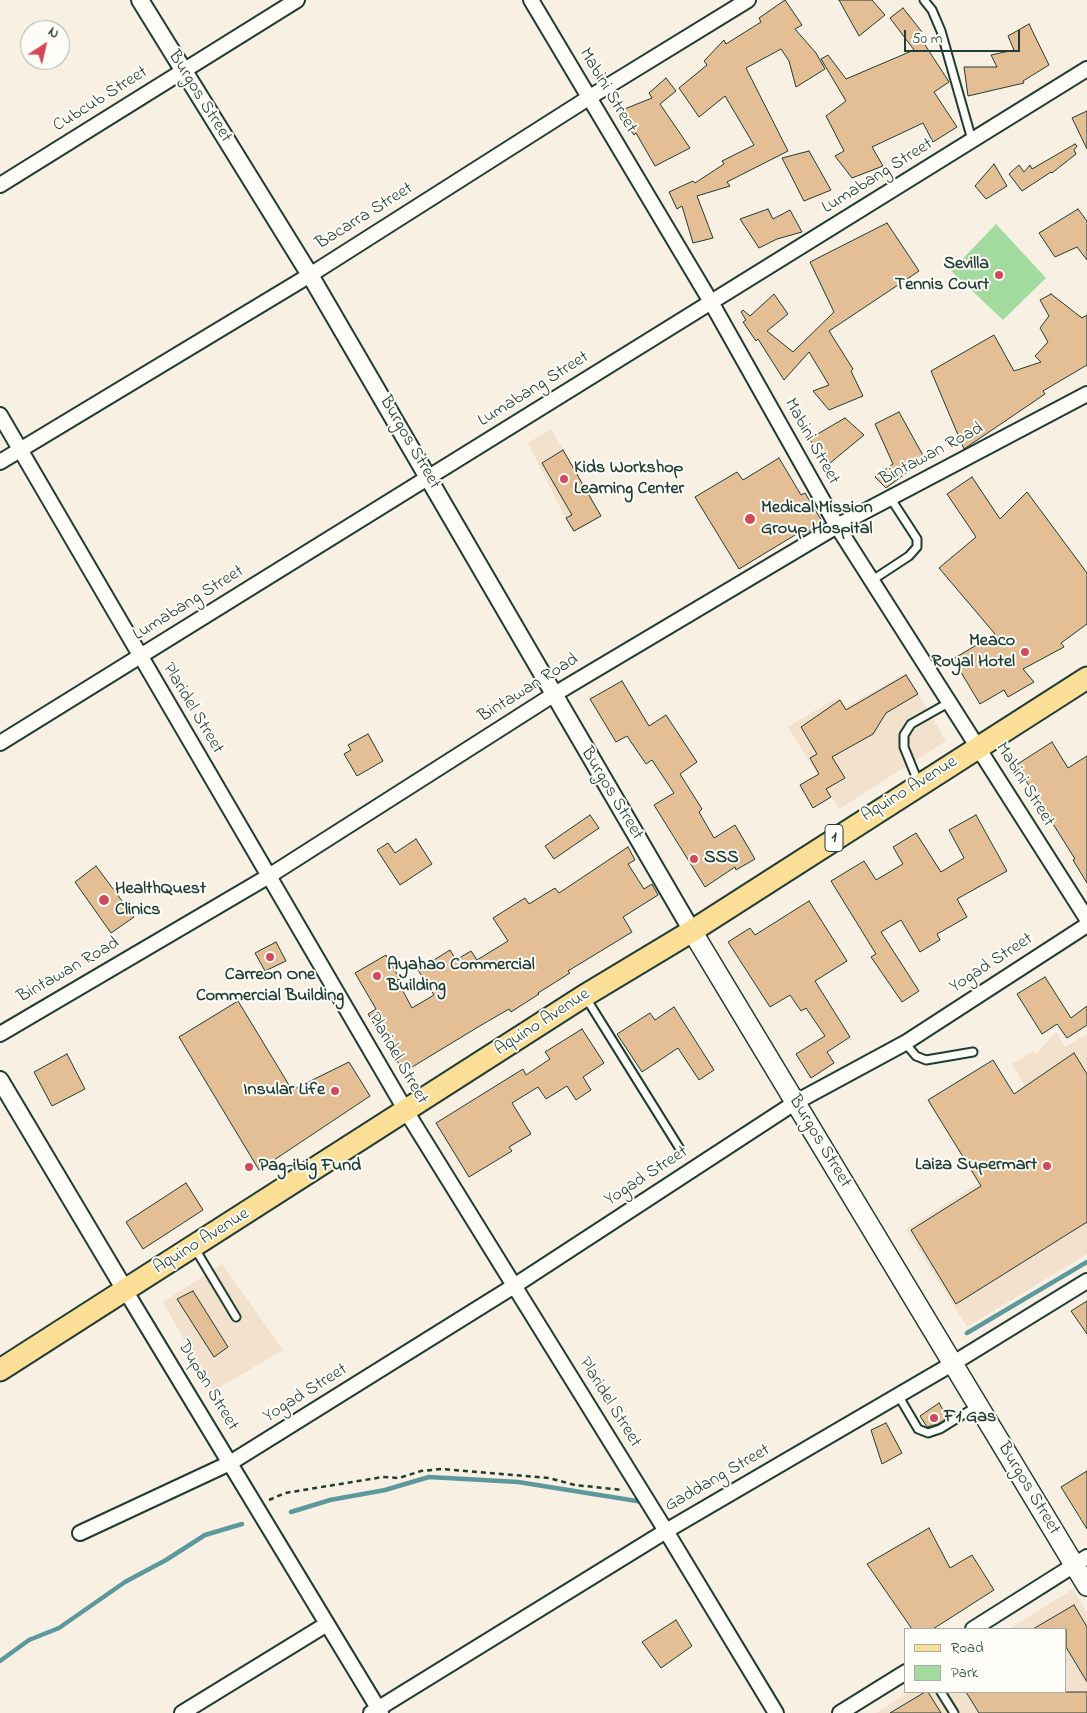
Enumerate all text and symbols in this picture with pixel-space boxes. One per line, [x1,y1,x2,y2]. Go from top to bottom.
north arrow [20,20,70,70]
scale bar [907,20,1023,52]
text: N [43,22,63,44]
text: 50 m [912,28,942,50]
street label: Mabini Street [573,45,641,137]
street label: Burgos Street [162,47,236,147]
street label: Cubcub Street [50,62,152,138]
street label: Lumabang Street [819,134,937,220]
street label: Bacarra Street [313,179,417,255]
place label: Sevilla Tennis Court [895,254,989,296]
marker: Sevilla Tennis Court [993,269,1005,281]
street label: Lumabang Street [475,347,593,433]
street label: Burgos Street [374,392,444,494]
street label: Mabini Street [778,395,844,489]
street label: Bintawan Road [877,419,987,491]
place label: Kids Workshop Learning Center [574,458,684,500]
marker: Kids Workshop Learning Center [558,473,570,485]
place label: Medical Mission Group Hospital [761,498,873,540]
marker: Medical Mission Group Hospital [743,512,757,526]
street label: Lumabang Street [130,561,248,647]
place label: Meaco Royal Hotel [931,631,1015,674]
marker: Meaco Royal Hotel [1019,646,1031,658]
street label: Bintawan Road [475,650,583,728]
street label: Plaridel Street [156,660,228,758]
street label: Mabini Street [990,739,1058,831]
street label: Burgos Street [575,744,647,844]
street label: Aquino Avenue [858,752,962,828]
road number: 1 [825,824,843,851]
place label: SSS [704,848,739,870]
marker: SSS [688,853,700,865]
place label: HealthQuest Clinics [115,879,206,922]
marker: HealthQuest Clinics [97,893,111,907]
street label: Yogad Street [946,929,1038,999]
street label: Bintawan Road [14,933,124,1009]
marker: Carreon One Commercial Building [264,951,276,963]
place label: Ayahao Commercial Building [387,955,535,998]
place label: Carreon One Commercial Building [196,965,344,1008]
marker: Ayahao Commercial Building [371,970,383,982]
street label: Aquino Avenue [492,984,594,1062]
street label: Plaridel Street [362,1009,432,1109]
place label: Insular Life [243,1080,325,1102]
marker: Insular Life [329,1085,341,1097]
street label: Burgos Street [783,1092,855,1192]
street label: Yogad Street [601,1142,693,1212]
place label: Laiza Supermart [915,1155,1037,1177]
place label: Pag-ibig Fund [259,1156,361,1178]
marker: Laiza Supermart [1041,1160,1053,1172]
marker: Pag-ibig Fund [243,1161,255,1173]
street label: Aquino Avenue [150,1204,254,1280]
street label: Dupan Street [172,1337,242,1435]
street label: Plaridel Street [573,1354,645,1452]
street label: Yogad Street [260,1360,352,1428]
place label: F1 Gas [944,1407,996,1429]
marker: F1 Gas [928,1412,940,1424]
street label: Burgos Street [992,1439,1064,1539]
street label: Gaddang Street [662,1440,774,1518]
legend [904,1628,1067,1693]
text: Road [951,1637,984,1659]
text: Park [951,1662,978,1684]

